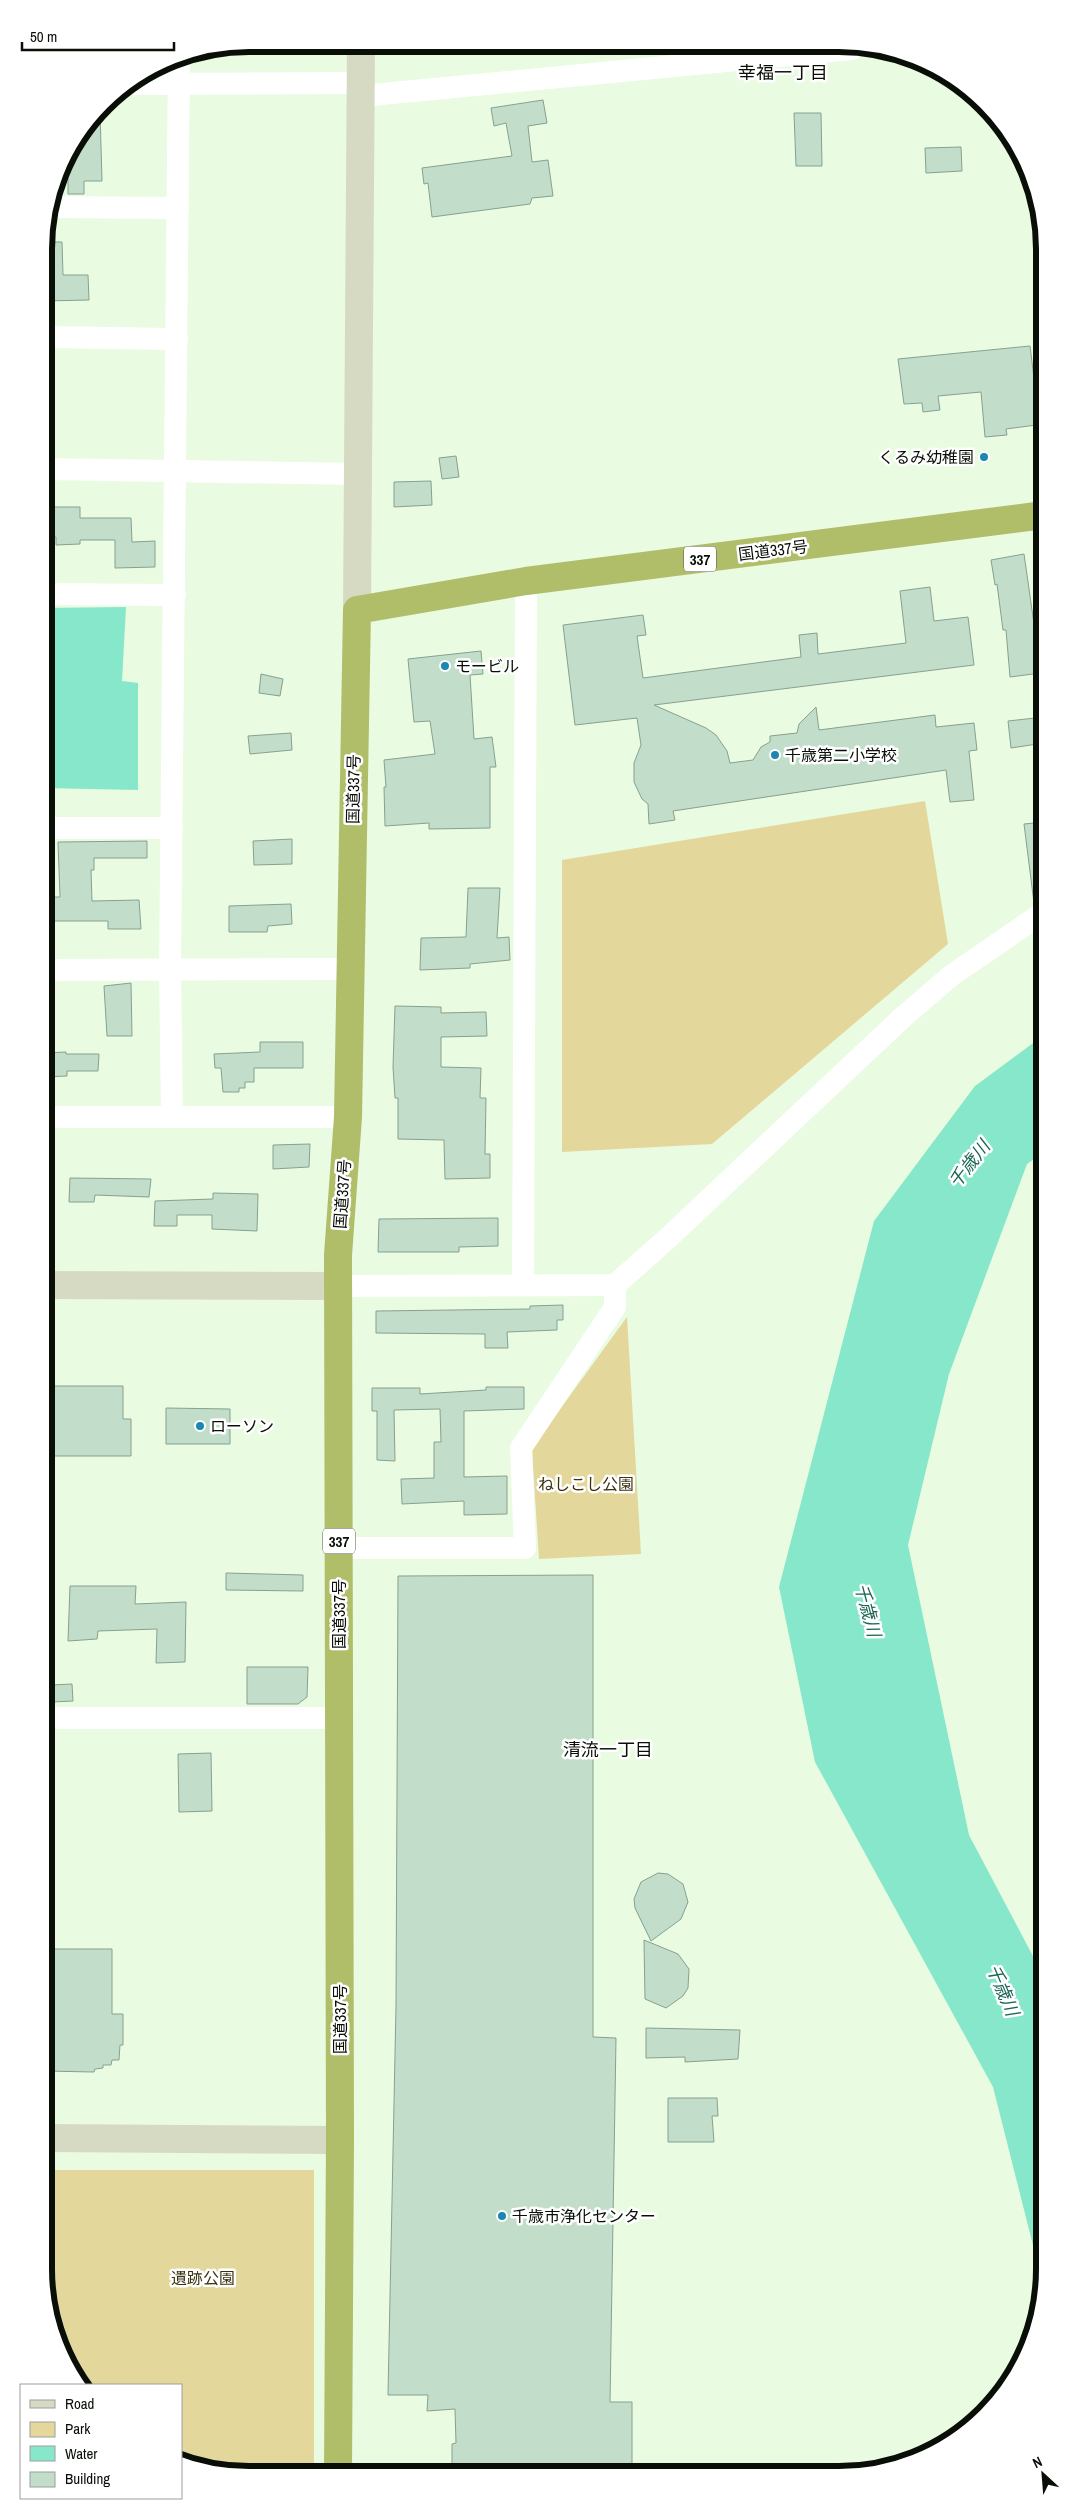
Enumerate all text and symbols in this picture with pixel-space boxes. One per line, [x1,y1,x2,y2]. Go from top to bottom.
scale bar [22,20,175,52]
text: 50 m [30,26,57,47]
district label: 幸福一丁目 [738,60,828,85]
place label: くるみ幼稚園 [878,446,974,468]
marker: くるみ幼稚園 [978,451,990,463]
street label: 国道337号 [737,535,809,565]
road number: 337 [684,546,716,572]
place label: モービル [455,655,519,677]
marker: モービル [439,660,451,672]
place label: 千歳第二小学校 [785,744,897,766]
marker: 千歳第二小学校 [769,749,781,761]
street label: 国道337号 [341,754,365,824]
water label: 千歳川 [943,1133,997,1193]
street label: 国道337号 [329,1158,355,1230]
place label: ローソン [210,1415,274,1437]
marker: ローソン [194,1420,206,1432]
park label: ねしこし公園 [538,1473,634,1495]
road number: 337 [323,1528,355,1554]
street label: 国道337号 [328,1579,350,1649]
water label: 千歳川 [849,1581,888,1641]
district label: 清流一丁目 [563,1737,653,1762]
water label: 千歳川 [981,1960,1026,2022]
street label: 国道337号 [329,1984,351,2054]
place label: 千歳市浄化センター [512,2205,656,2227]
marker: 千歳市浄化センター [496,2210,508,2222]
park label: 遺跡公園 [171,2267,235,2289]
legend [20,2384,182,2499]
text: Road [65,2393,94,2414]
text: Park [65,2418,91,2439]
text: Water [65,2443,97,2464]
north arrow [1018,2449,1068,2499]
text: N [1030,2452,1045,2472]
text: Building [65,2468,110,2489]

